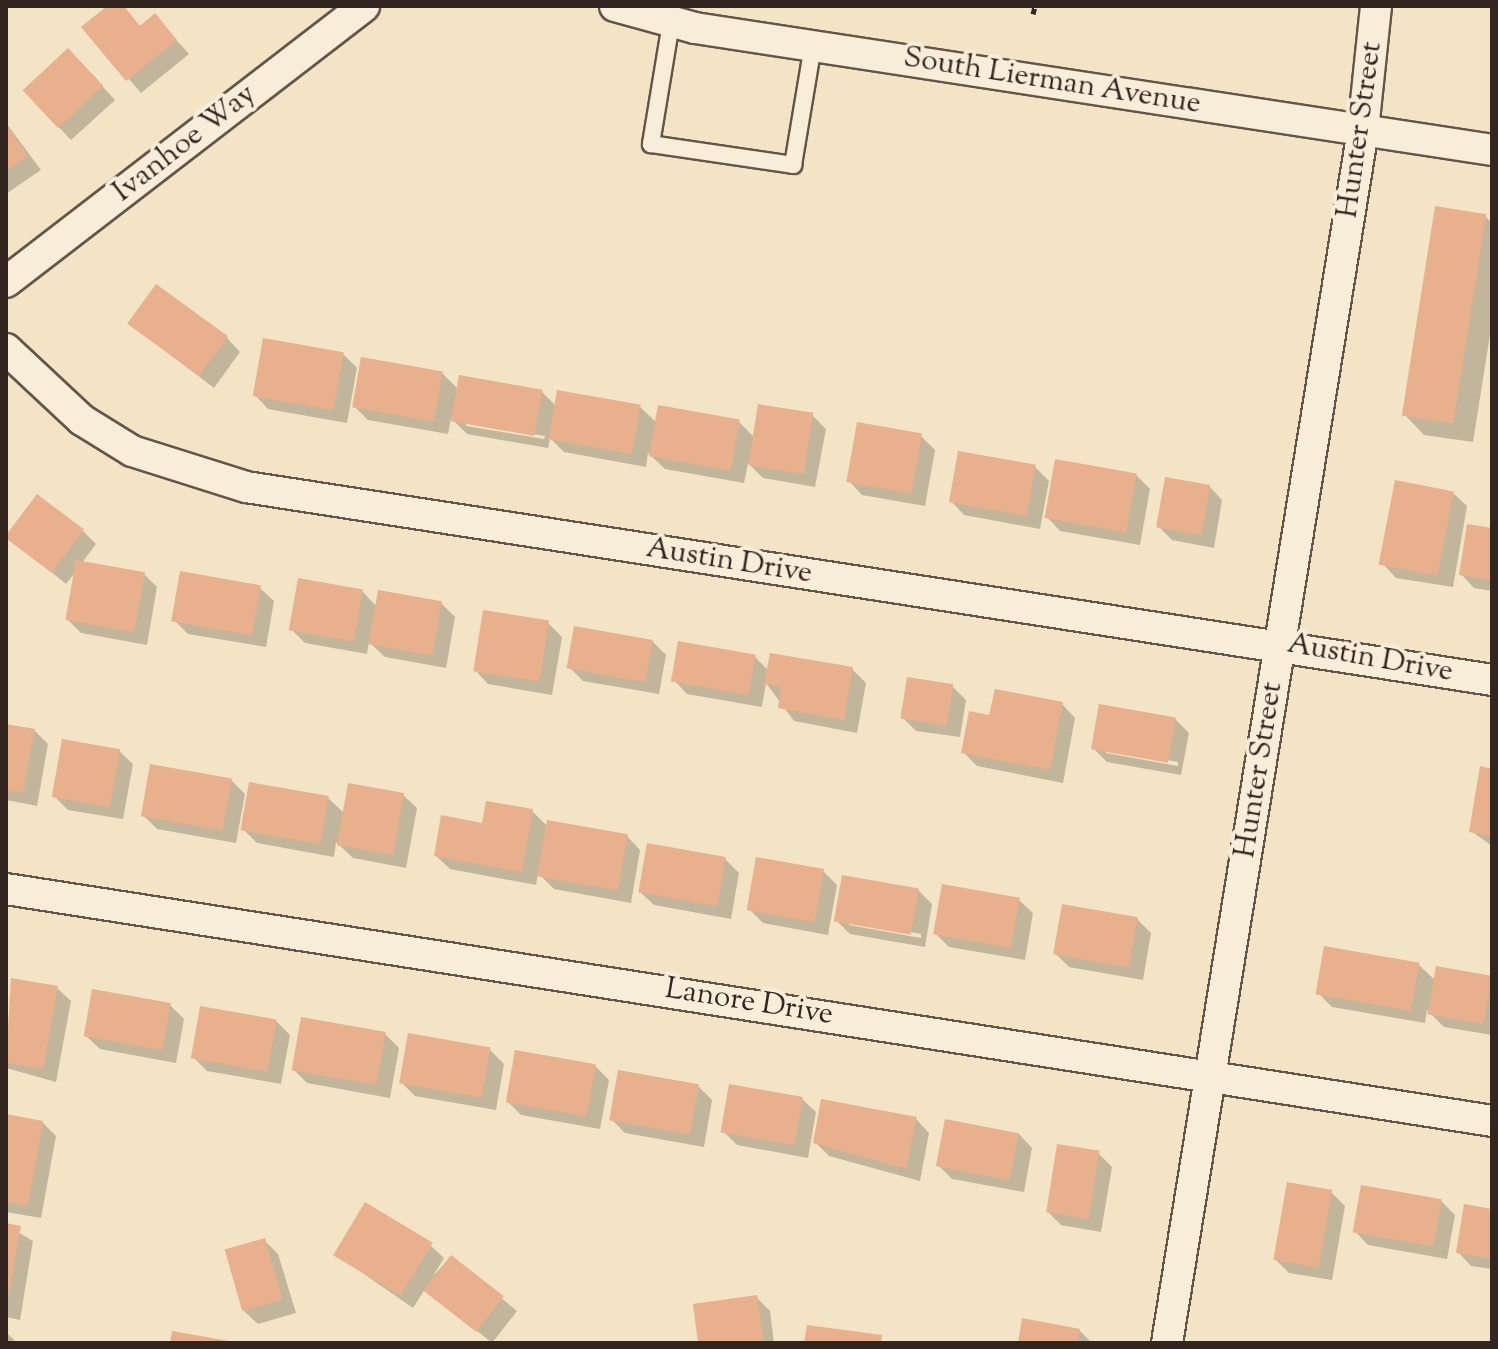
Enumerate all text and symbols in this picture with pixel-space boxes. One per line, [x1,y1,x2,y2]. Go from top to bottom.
street label: Hunter Street [1331,39,1391,221]
street label: South Lierman Avenue [901,41,1203,123]
street label: Ivanhoe Way [107,77,263,211]
street label: Austin Drive [643,531,815,593]
street label: Austin Drive [1284,627,1456,691]
street label: Hunter Street [1228,679,1292,861]
street label: Lanore Drive [662,972,836,1034]

